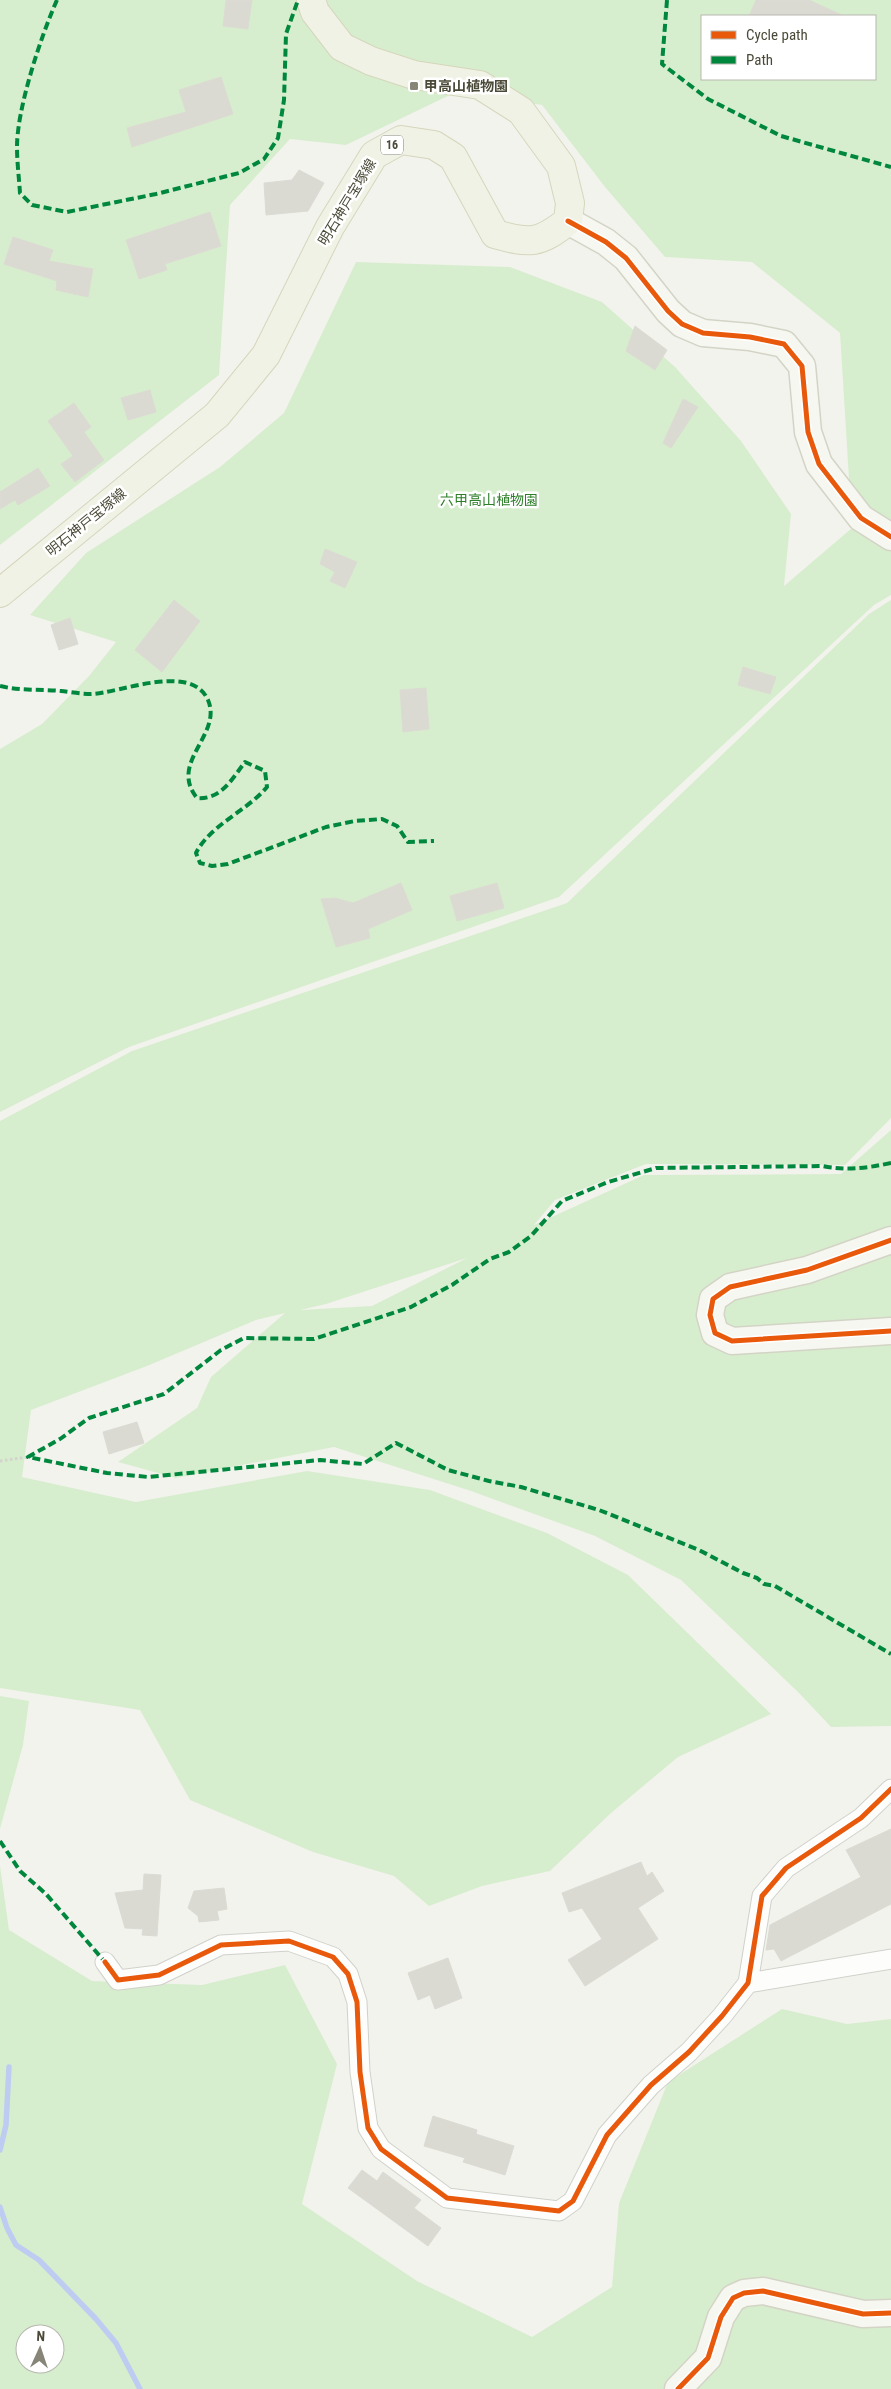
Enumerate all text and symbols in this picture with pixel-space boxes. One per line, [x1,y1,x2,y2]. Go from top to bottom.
legend [701,15,876,80]
text: Cycle path [746,26,808,44]
text: Path [746,51,773,69]
place label: 甲高山植物園 [424,78,508,94]
marker: 甲高山植物園 [408,80,420,92]
road number: 16 [381,136,403,154]
street label: 明石神戸宝塚線 [315,156,379,248]
street label: 明石神戸宝塚線 [43,485,129,559]
park label: 六甲高山植物園 [440,492,538,508]
north arrow [15,2324,65,2374]
text: N [36,2328,45,2344]

